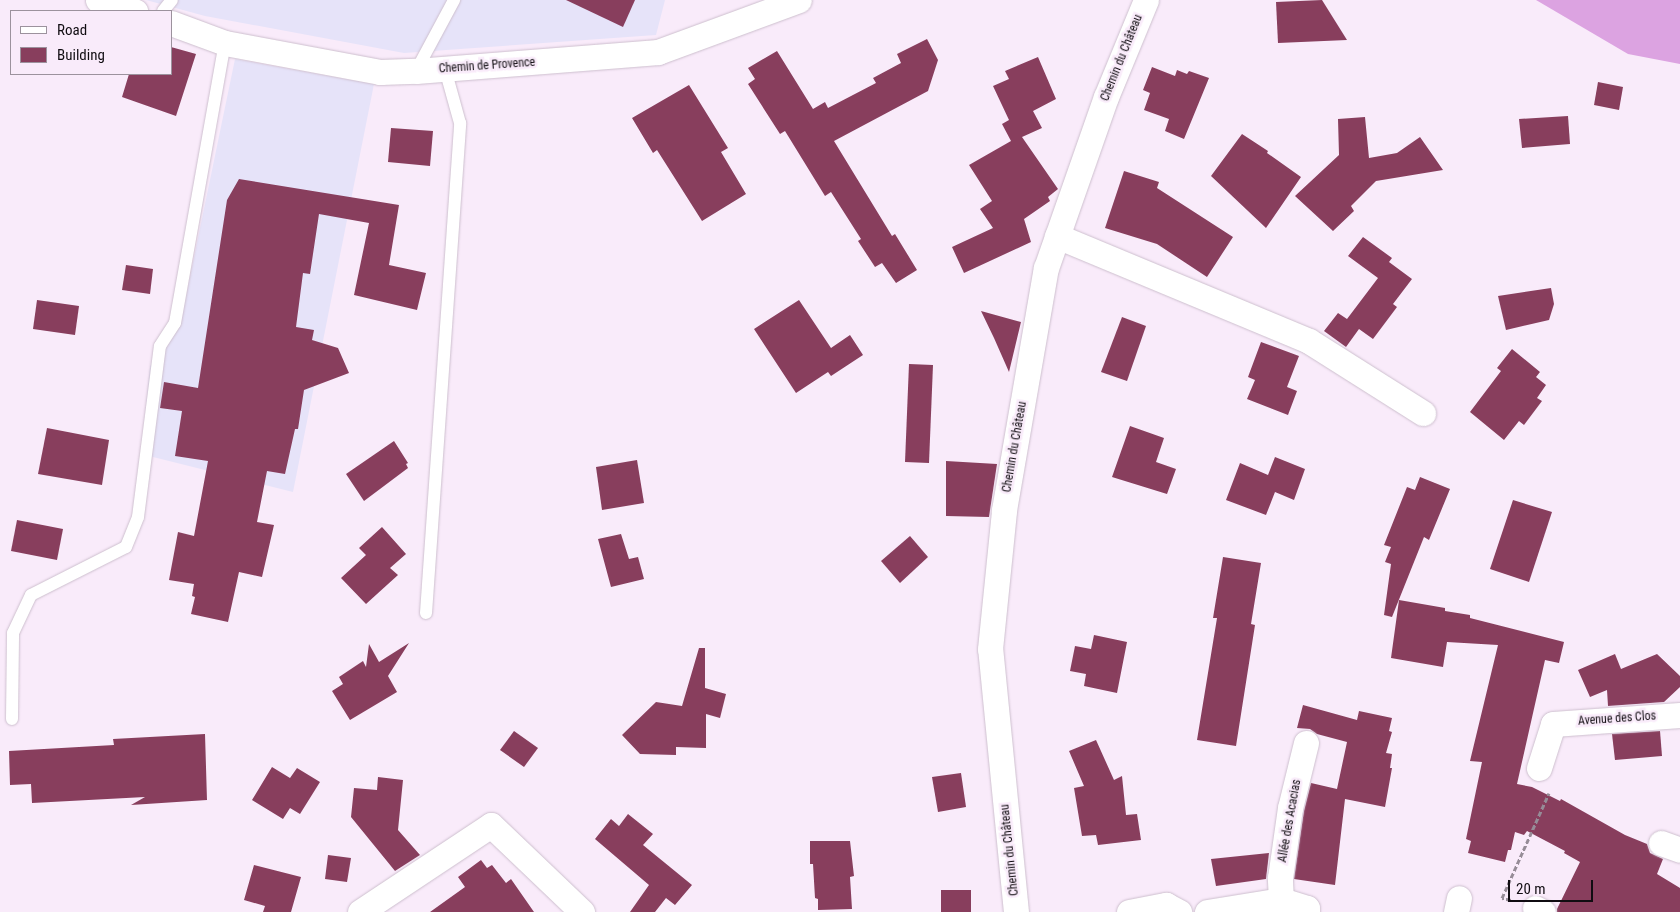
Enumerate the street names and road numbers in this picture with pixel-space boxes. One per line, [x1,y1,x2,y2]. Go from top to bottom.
street label: Chemin du Château [1098,13,1146,103]
street label: Chemin de Provence [438,55,536,77]
street label: Chemin du Château [1000,400,1030,494]
street label: Avenue des Clos [1578,709,1656,729]
street label: Allée des Acacias [1276,778,1304,864]
street label: Chemin du Château [998,803,1022,897]

